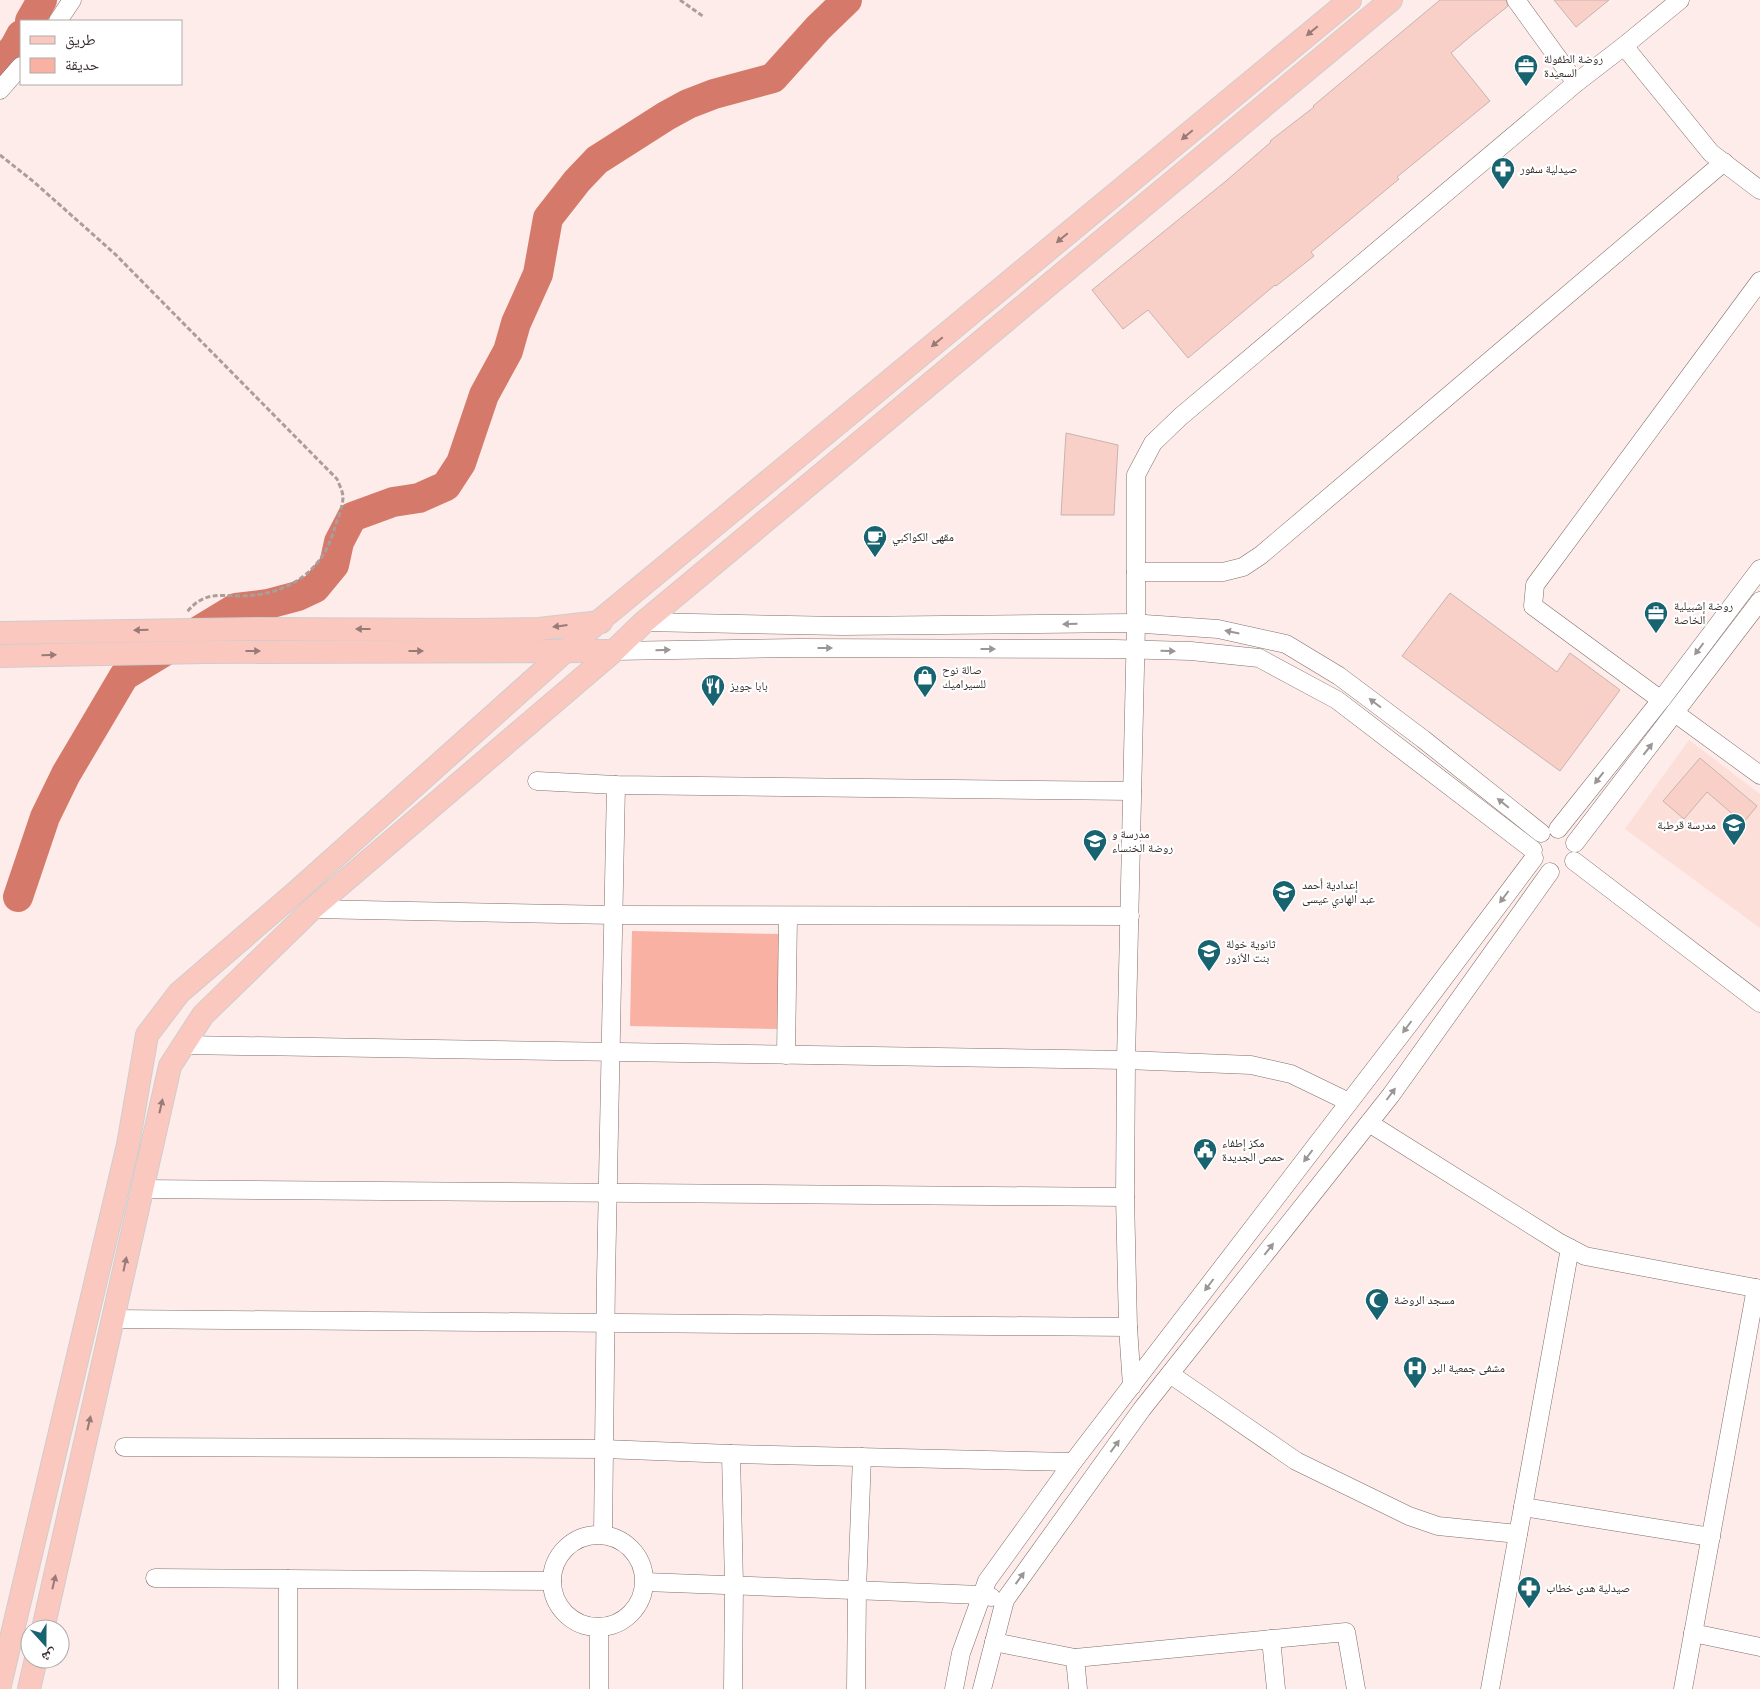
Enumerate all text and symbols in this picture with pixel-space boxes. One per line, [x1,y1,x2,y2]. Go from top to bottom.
legend [20,20,182,85]
one-way arrow [1306,25,1318,36]
text: طريق [65,30,96,50]
place label: روضة الطفولة السعيدة [1544,51,1603,80]
office icon: روضة الطفولة السعيدة [1513,53,1539,87]
text: حديقة [65,55,100,74]
one-way arrow [1181,129,1194,140]
pharmacy icon: صيدلية سفور [1490,156,1516,190]
place label: صيدلية سفور [1519,161,1577,176]
one-way arrow [1055,233,1068,244]
one-way arrow [930,336,943,347]
cafe icon: مقهى الكواكبي [862,524,888,558]
place label: مقهى الكواكبي [892,529,954,547]
place label: روضة إشبيلية الخاصة [1674,598,1734,627]
office icon: روضة إشبيلية الخاصة [1643,600,1669,634]
one-way arrow [1062,620,1078,628]
one-way arrow [552,622,568,630]
one-way arrow [355,625,371,633]
one-way arrow [132,626,148,634]
one-way arrow [1224,628,1239,636]
one-way arrow [1694,642,1704,656]
one-way arrow [817,644,833,652]
one-way arrow [980,645,996,653]
one-way arrow [655,646,671,654]
one-way arrow [246,647,262,655]
one-way arrow [408,647,424,655]
one-way arrow [1160,647,1176,655]
one-way arrow [41,651,57,659]
place label: صالة نوح للسيراميك [942,662,986,691]
shop icon: صالة نوح للسيراميك [912,664,938,698]
restaurant icon: بابا جويز [700,673,726,707]
place label: بابا جويز [729,678,768,693]
one-way arrow [1368,698,1382,708]
one-way arrow [1642,743,1653,756]
one-way arrow [1594,771,1605,784]
one-way arrow [1497,797,1510,808]
school or university icon: مدرسة قرطبة [1721,812,1747,846]
place label: مدرسة قرطبة [1657,817,1716,832]
place label: مدرسة و روضة الخنساء [1112,826,1173,855]
school or university icon: مدرسة و روضة الخنساء [1082,828,1108,862]
place label: إعدادية أحمد عبد الهادي عيسى [1302,877,1375,909]
school or university icon: إعدادية أحمد عبد الهادي عيسى [1271,879,1297,913]
one-way arrow [1499,890,1510,903]
place label: ثانوية خولة بنت الأزور [1225,936,1276,965]
school or university icon: ثانوية خولة بنت الأزور [1196,938,1222,972]
one-way arrow [1402,1020,1412,1034]
one-way arrow [1386,1088,1397,1101]
one-way arrow [157,1098,165,1113]
place label: مكز إطفاء حمص الجديدة [1222,1135,1285,1164]
public building icon: مكز إطفاء حمص الجديدة [1192,1137,1218,1171]
one-way arrow [1303,1149,1313,1163]
one-way arrow [1263,1243,1274,1256]
one-way arrow [121,1257,129,1272]
one-way arrow [1204,1278,1215,1291]
mosque icon: مسجد الروضة [1364,1287,1390,1321]
place label: مسجد الروضة [1394,1292,1455,1307]
hospital icon: مشفى جمعية البر [1402,1355,1428,1389]
place label: مشفى جمعية البر [1431,1360,1505,1375]
one-way arrow [85,1415,93,1430]
one-way arrow [1110,1439,1120,1453]
one-way arrow [1015,1571,1025,1585]
one-way arrow [50,1574,58,1589]
pharmacy icon: صيدلية هدى خطاب [1516,1575,1542,1609]
place label: صيدلية هدى خطاب [1546,1580,1630,1595]
north arrow [20,1619,70,1669]
text: ش [39,1645,60,1667]

